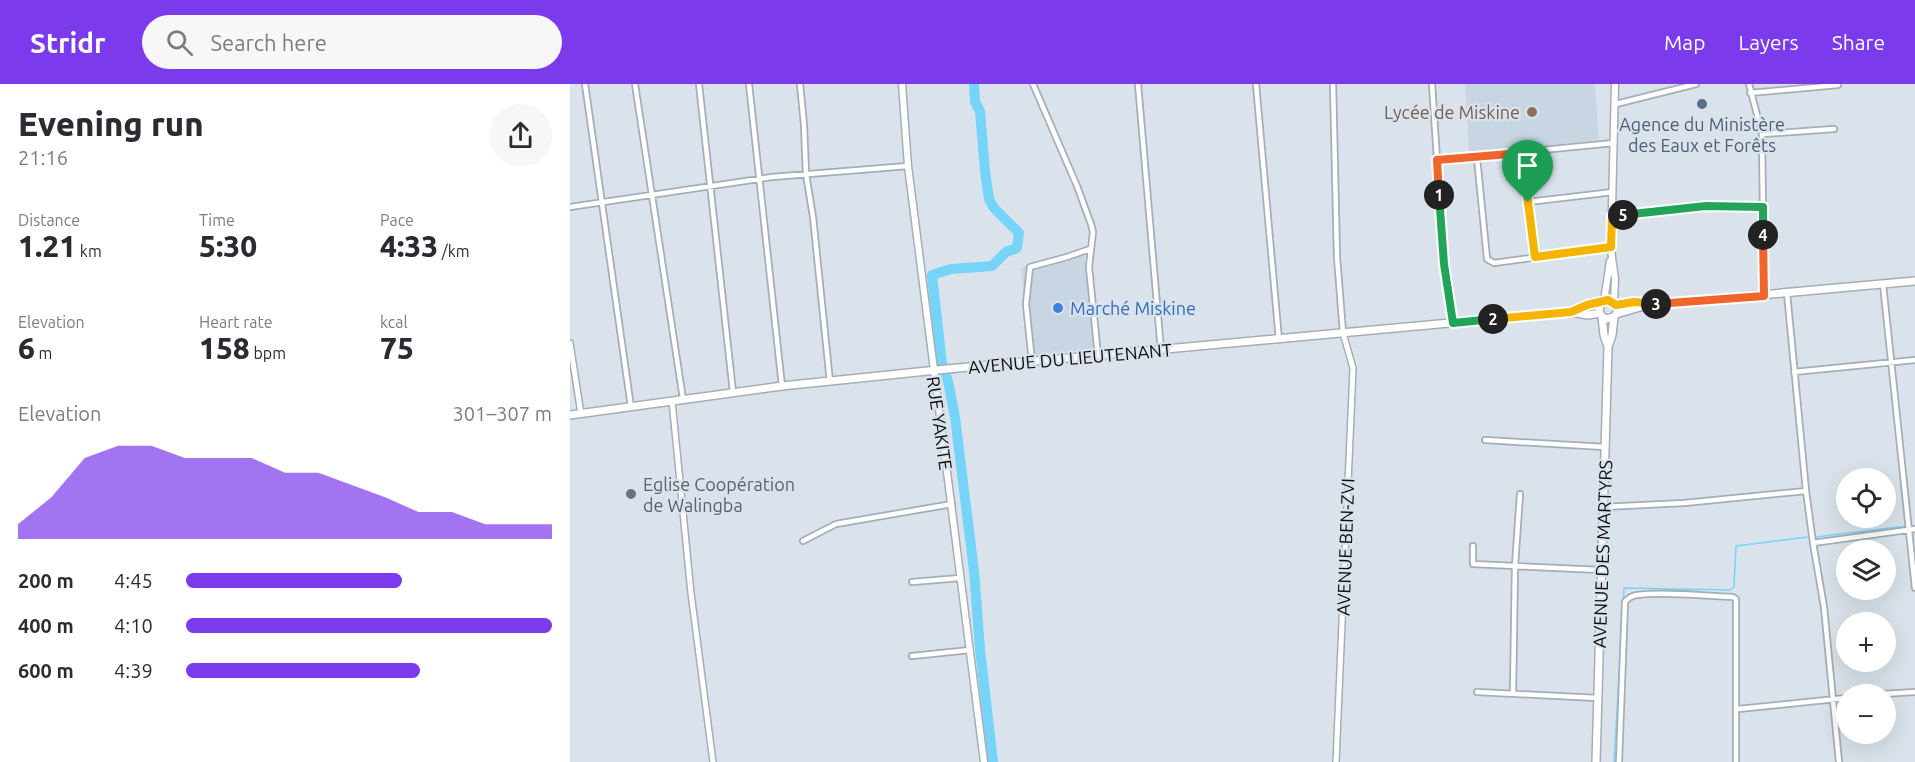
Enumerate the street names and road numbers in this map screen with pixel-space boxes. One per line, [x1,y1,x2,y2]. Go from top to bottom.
street label: AVENUE DU LIEUTENANT [967,339,1173,377]
street label: RUE YAKITE [924,375,956,471]
street label: AVENUE DES MARTYRS [1589,460,1615,648]
street label: AVENUE BEN-ZVI [1333,478,1357,616]

